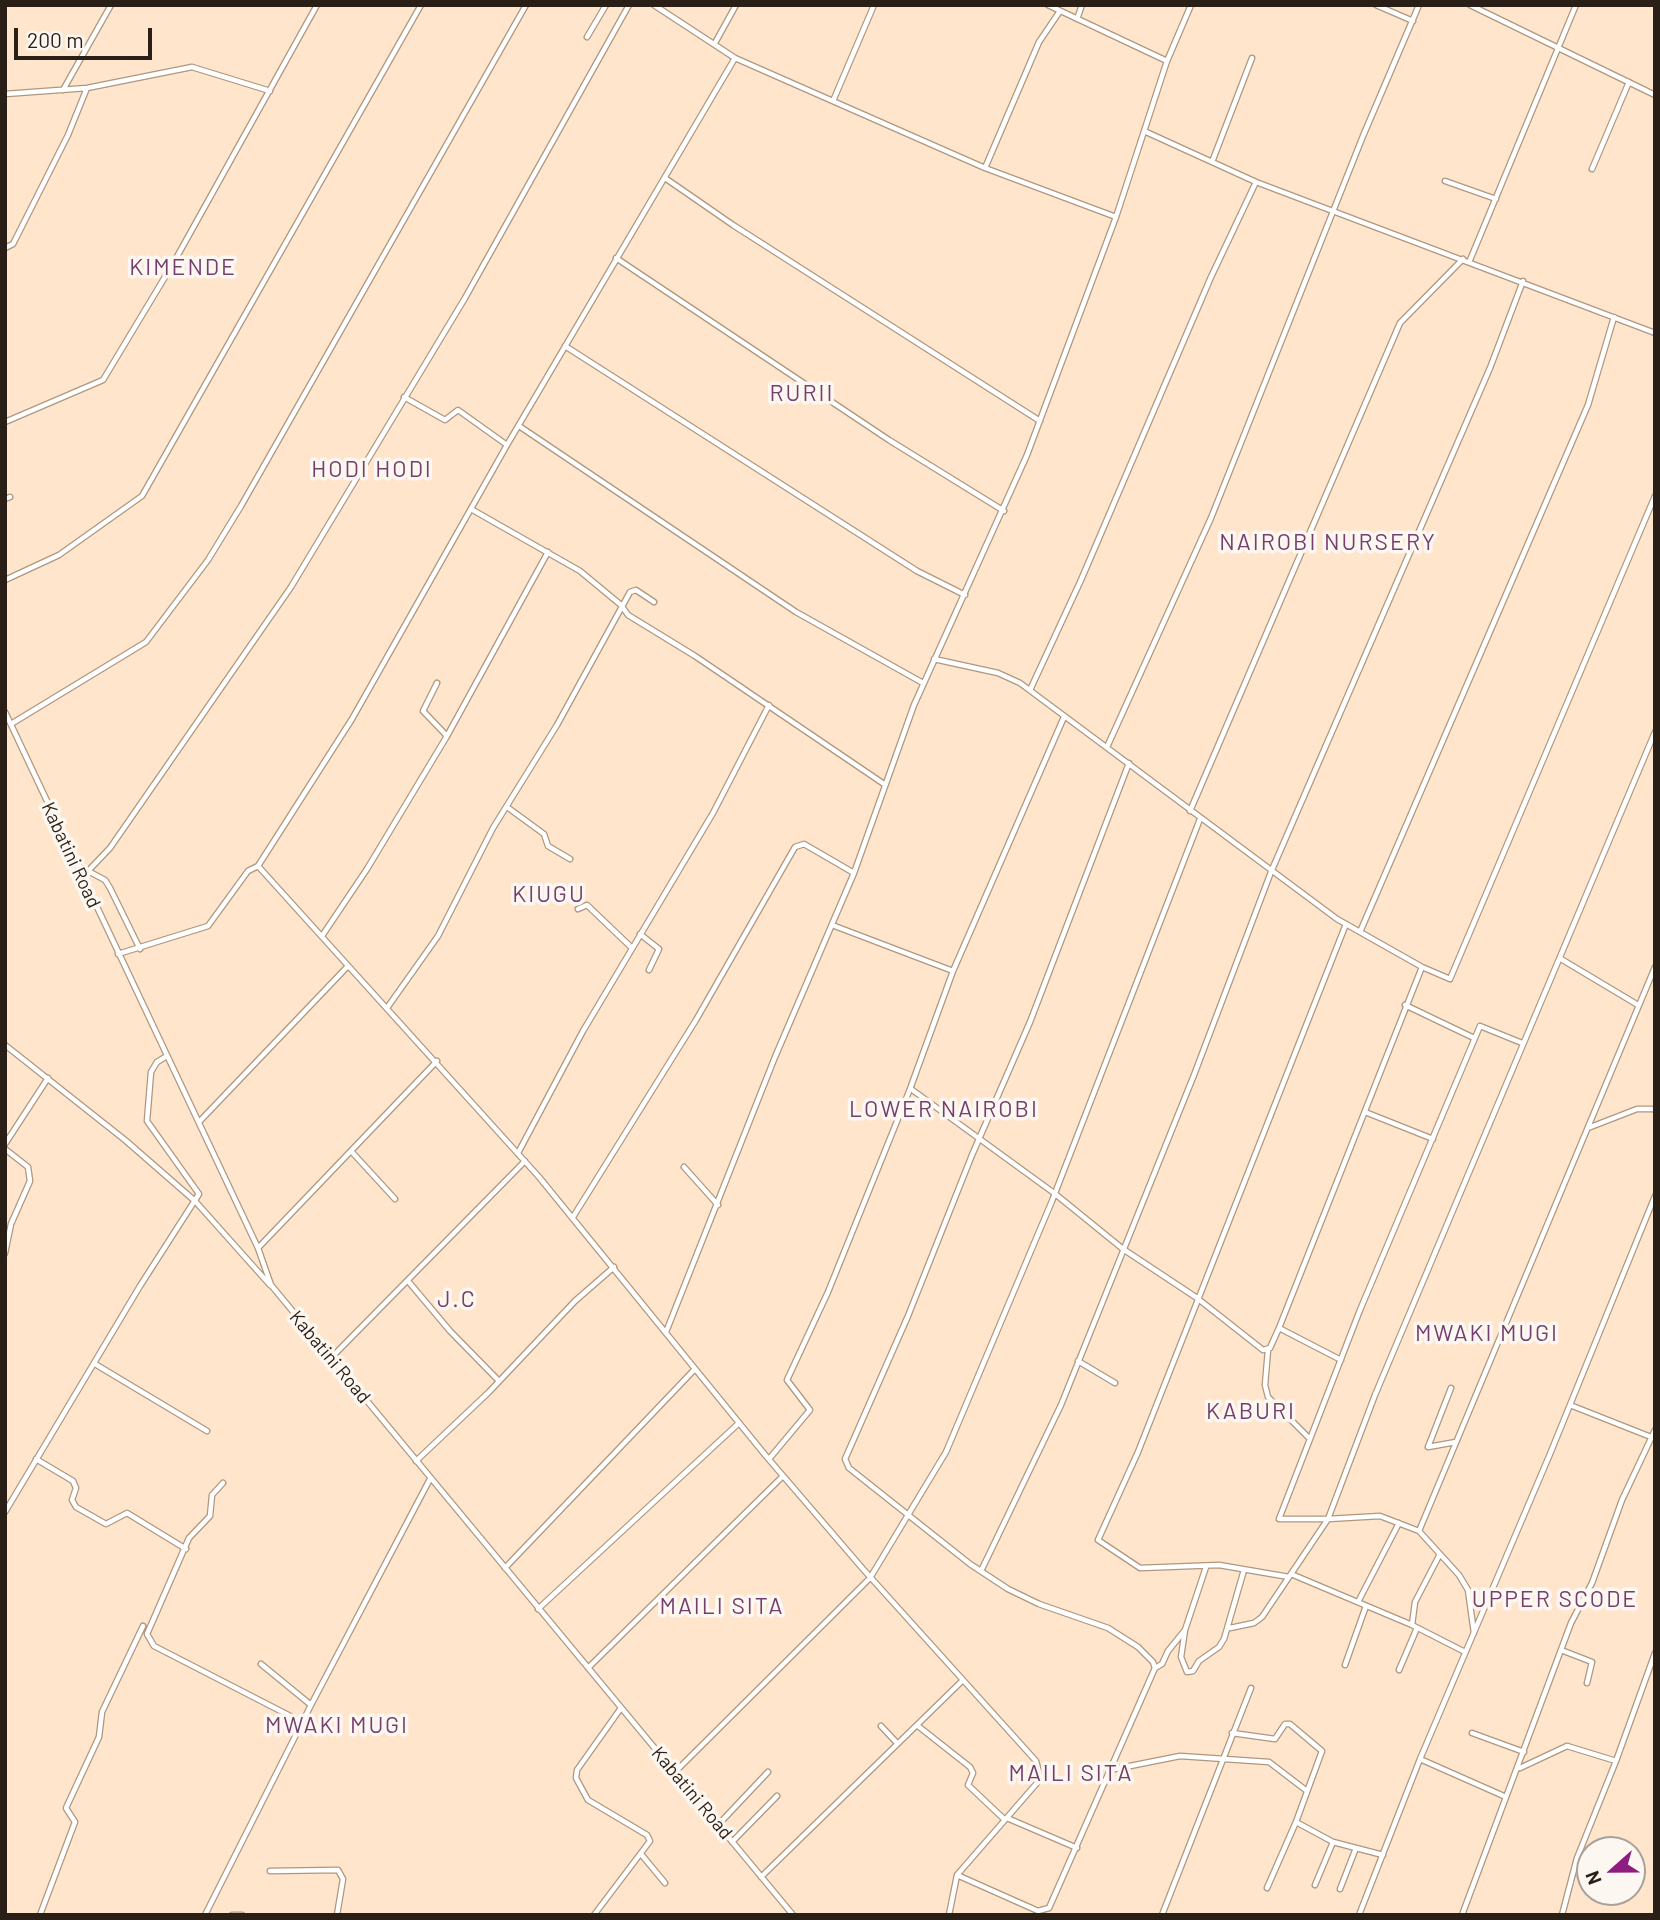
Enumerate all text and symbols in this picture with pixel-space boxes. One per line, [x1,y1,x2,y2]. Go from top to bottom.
scale bar [18,14,156,58]
text: 200 m [27,27,84,52]
district label: KIMENDE [130,253,236,281]
district label: RURII [770,379,834,407]
district label: HODI HODI [312,455,432,483]
district label: NAIROBI NURSERY [1221,528,1435,556]
street label: Kabatini Road [37,799,105,911]
district label: KIUGU [513,880,585,908]
district label: LOWER NAIROBI [851,1095,1037,1123]
district label: J.C [438,1285,476,1313]
street label: Kabatini Road [285,1306,375,1408]
district label: MWAKI MUGI [1416,1319,1558,1347]
district label: KABURI [1207,1397,1295,1425]
district label: UPPER SCODE [1473,1585,1637,1613]
district label: MAILI SITA [661,1592,783,1620]
district label: MWAKI MUGI [266,1711,408,1739]
street label: Kabatini Road [647,1742,737,1844]
district label: MAILI SITA [1010,1759,1132,1787]
north arrow [1576,1836,1646,1906]
text: N [1580,1868,1606,1888]

